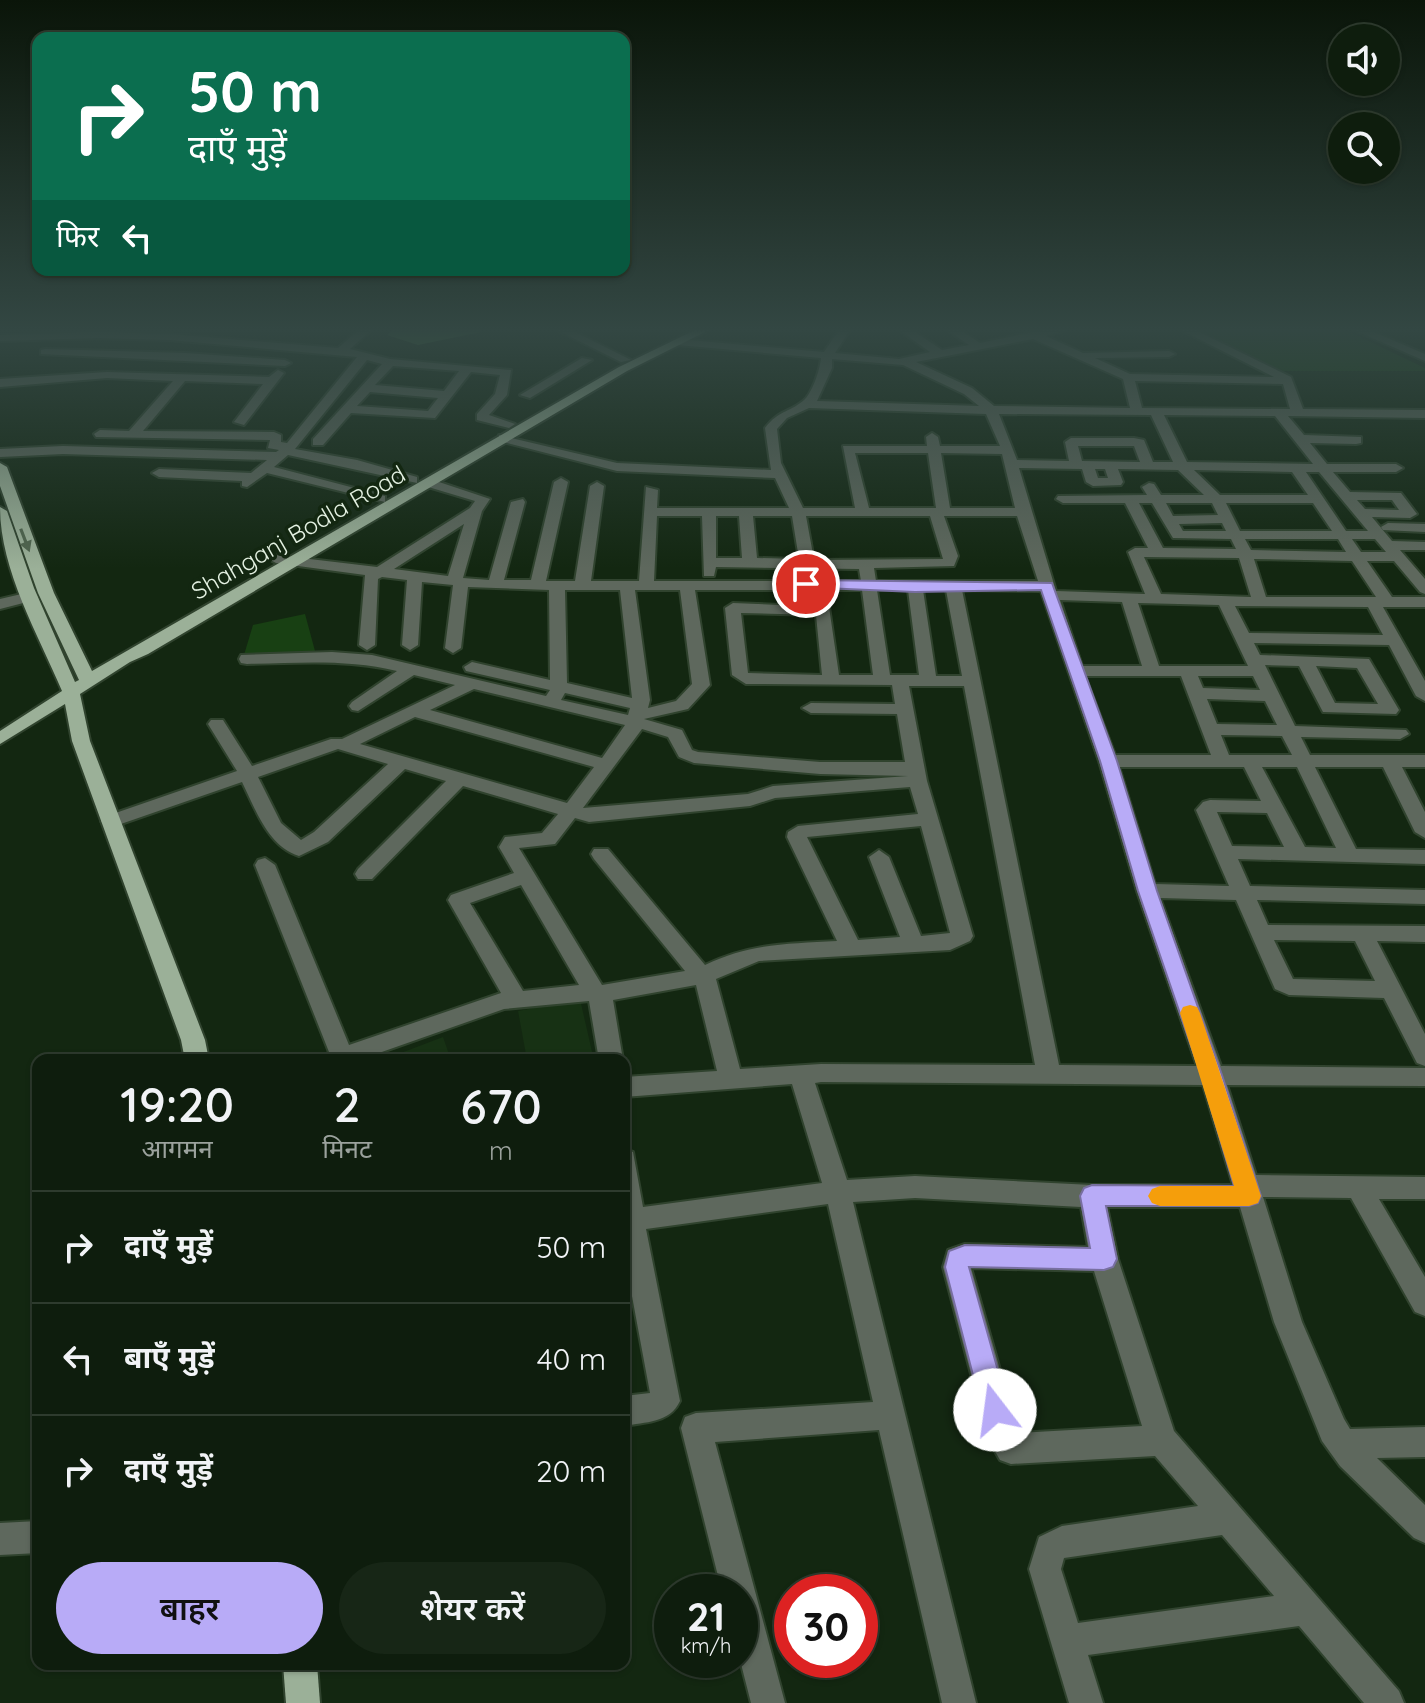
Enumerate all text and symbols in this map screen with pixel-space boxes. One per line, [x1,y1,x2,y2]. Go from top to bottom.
map controls [1328,24,1400,184]
button: sound [1328,24,1400,96]
text: 50 m [188,56,322,126]
icon: right [56,64,160,168]
button: search [1328,112,1400,184]
text: दाएँ मुड़ें [188,125,287,170]
icon: left [115,216,159,260]
text: फिर [56,217,99,255]
street label: Shahganj Bodla Road [186,458,410,606]
one-way arrow [19,528,32,552]
pin [772,550,840,618]
icon: arrive [784,562,828,606]
text: 19:20 [120,1074,234,1134]
text: 2 [334,1074,361,1134]
text: 670 [460,1076,542,1136]
text: आगमन [141,1132,213,1165]
text: मिनट [322,1132,372,1165]
text: m [489,1134,513,1167]
icon: right [56,1225,100,1269]
text: दाएँ मुड़ें [124,1226,213,1264]
text: 50 m [536,1228,606,1266]
icon: left [56,1337,100,1381]
text: बाएँ मुड़ें [124,1338,215,1376]
text: 40 m [537,1340,606,1378]
position arrow [953,1368,1037,1452]
icon: right [56,1449,100,1493]
text: दाएँ मुड़ें [124,1450,213,1488]
text: 20 m [536,1452,606,1490]
button: बाहर [56,1562,323,1654]
button: शेयर करें [339,1562,606,1654]
speed limit sign: 30 [774,1574,878,1678]
text: 21 [687,1591,725,1641]
text: km/h [681,1633,731,1658]

